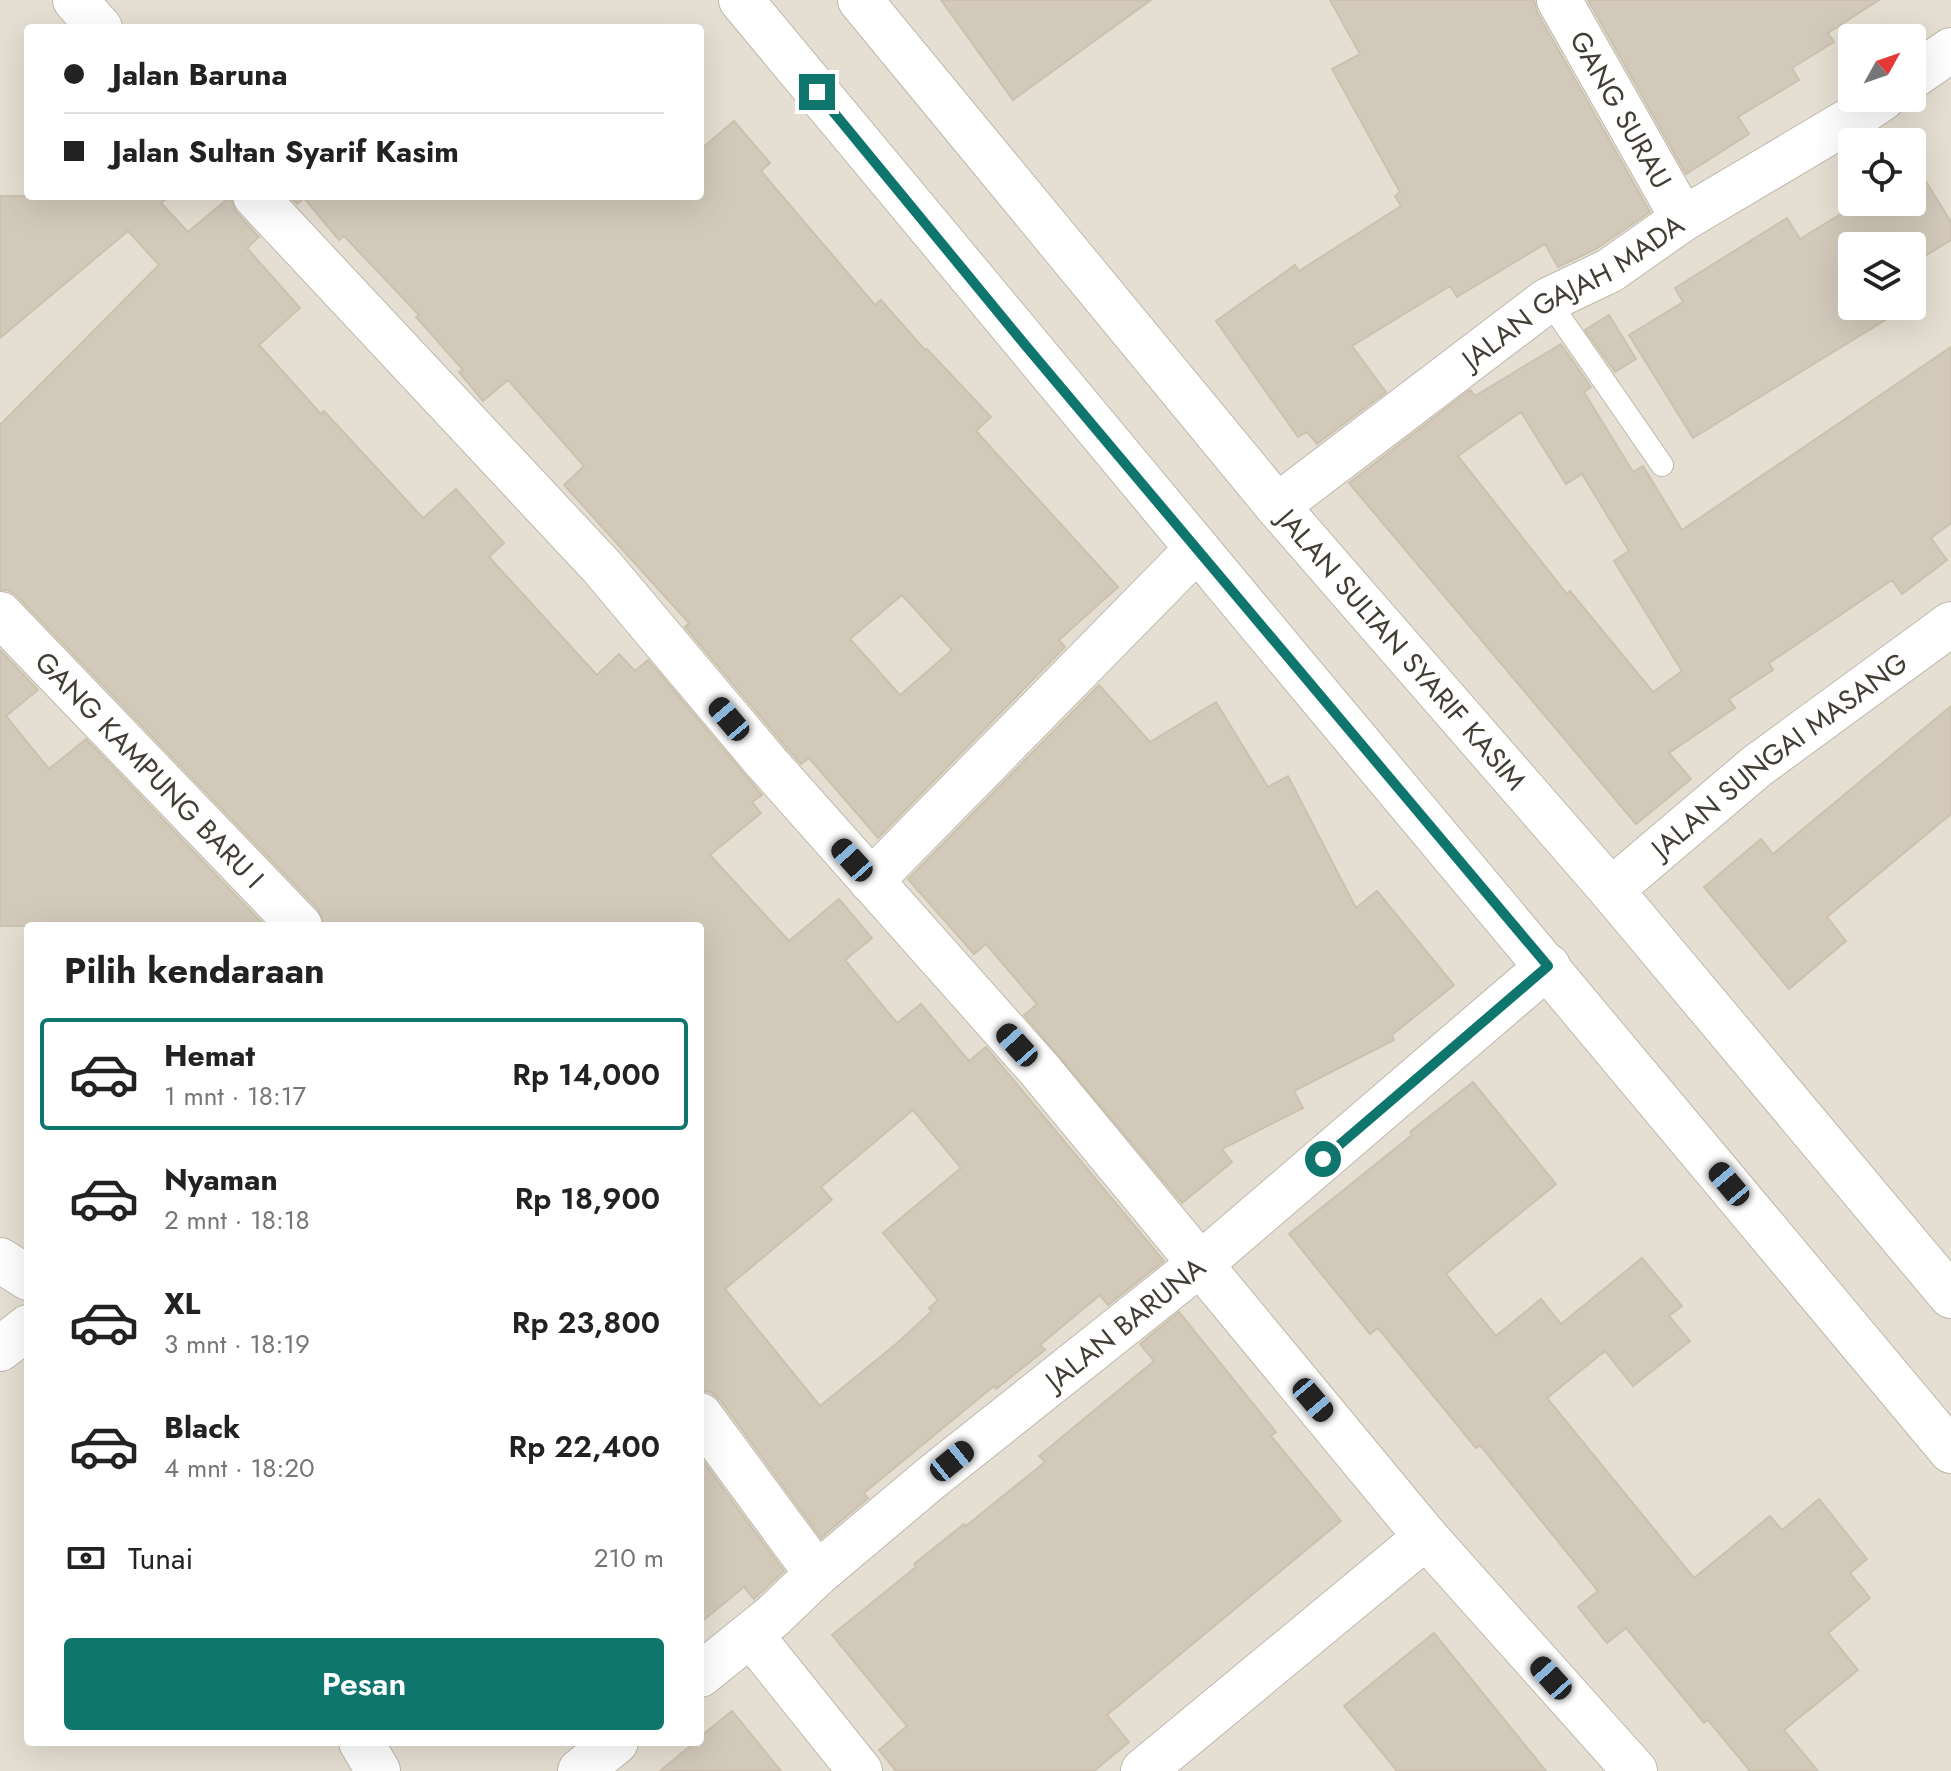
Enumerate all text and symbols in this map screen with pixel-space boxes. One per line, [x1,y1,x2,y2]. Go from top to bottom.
street label: GANG SURAU [1560,23,1682,196]
north arrow [1838,24,1926,112]
map controls [1838,24,1926,320]
text: Jalan Baruna [112,53,288,96]
route end [799,74,835,110]
button: locate [1838,128,1926,216]
text: Jalan Sultan Syarif Kasim [112,130,459,173]
street label: JALAN GAJAH MADA [1450,204,1693,382]
button: layers [1838,232,1926,320]
street label: JALAN SULTAN SYARIF KASIM [1265,497,1535,799]
street label: GANG KAMPUNG BARU I [25,642,273,898]
street label: JALAN SUNGAI MASANG [1640,642,1916,871]
car [704,693,754,745]
car [827,834,877,886]
text: Pilih kendaraan [64,944,325,996]
car [992,1019,1042,1071]
text: Hemat [164,1034,255,1077]
icon: car [68,1038,140,1110]
text: Rp 14,000 [512,1053,660,1096]
text: 1 mnt · 18:17 [164,1077,306,1115]
route start [1305,1141,1341,1177]
text: Nyaman [164,1158,278,1201]
car [1704,1158,1754,1210]
icon: car [68,1162,140,1234]
text: Rp 18,900 [515,1177,660,1220]
text: 2 mnt · 18:18 [164,1201,310,1239]
street label: JALAN BARUNA [1034,1247,1215,1403]
text: XL [164,1282,200,1325]
icon: car [68,1286,140,1358]
text: Rp 23,800 [512,1301,660,1344]
text: 3 mnt · 18:19 [164,1325,310,1363]
car [1288,1374,1338,1426]
text: Black [164,1406,240,1449]
icon: car [68,1410,140,1482]
text: Rp 22,400 [509,1425,660,1468]
car [926,1437,978,1485]
text: 4 mnt · 18:20 [164,1449,315,1487]
icon: cash [64,1536,108,1580]
text: Tunai [128,1537,193,1580]
text: 210 m [594,1539,664,1577]
button: Pesan [64,1638,664,1730]
car [1526,1652,1576,1704]

